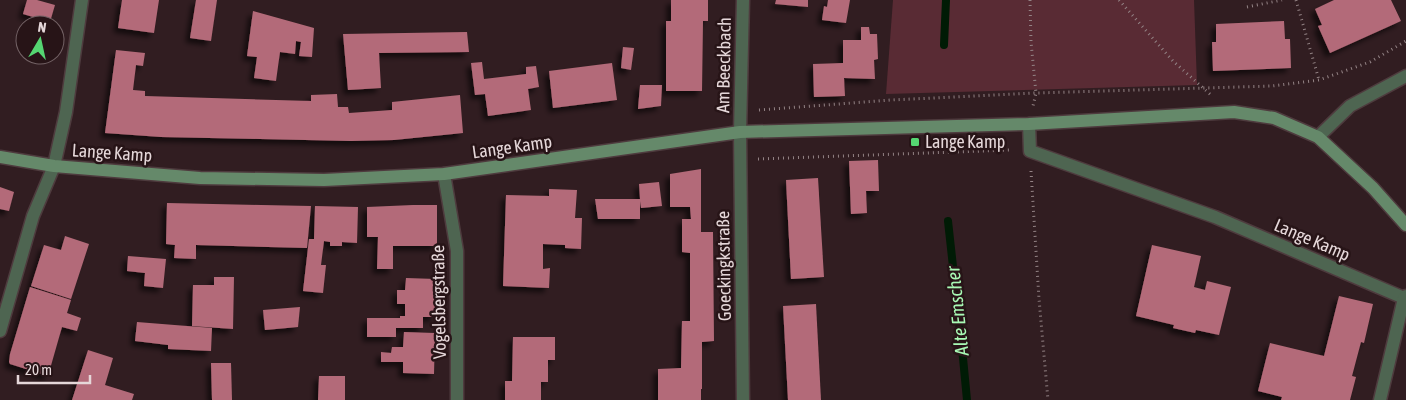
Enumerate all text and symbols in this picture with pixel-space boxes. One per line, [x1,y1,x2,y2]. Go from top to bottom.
north arrow [15,15,65,65]
street label: Am Beeckbach [712,17,735,113]
text: N [37,19,47,36]
street label: Lange Kamp [471,131,553,162]
place label: Lange Kamp [925,131,1005,152]
marker: Lange Kamp [909,136,921,148]
street label: Lange Kamp [71,139,153,166]
street label: Goeckingkstraße [712,211,735,321]
street label: Lange Kamp [1271,214,1353,265]
street label: Vogelsbergstraße [427,245,450,359]
water label: Alte Emscher [941,264,973,358]
scale bar [18,352,90,384]
text: 20 m [25,361,52,378]

